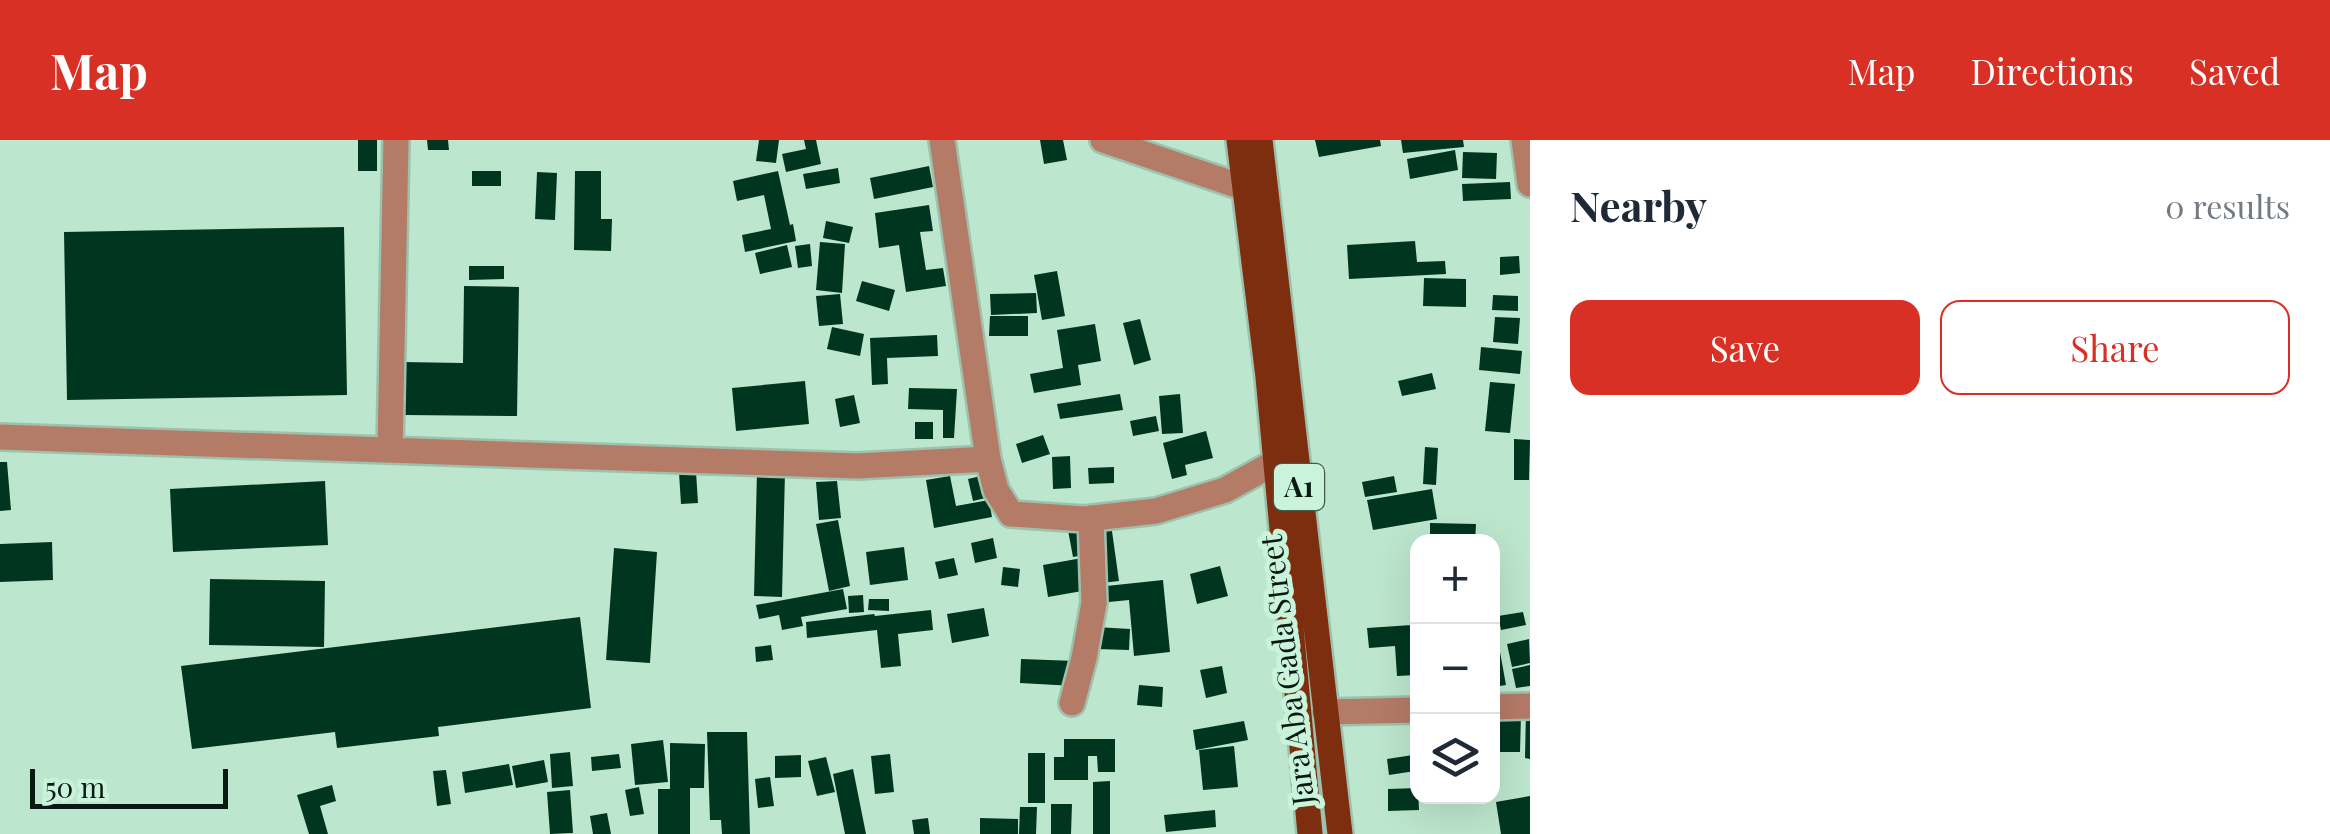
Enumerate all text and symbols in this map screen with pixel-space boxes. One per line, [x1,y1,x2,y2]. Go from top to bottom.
text: Map [50,38,148,102]
text: Map [1847,47,1915,94]
text: Directions [1970,47,2134,94]
text: Saved [2189,47,2280,94]
text: Nearby [1570,177,1707,233]
text: 0 results [2165,184,2290,227]
button: Save [1570,300,1920,395]
button: Share [1940,300,2290,395]
road number: A1 [1274,464,1324,510]
street label: Jara Aba Gada Street [1250,532,1323,809]
map controls [1410,534,1500,804]
button: + [1410,534,1500,624]
button: − [1410,624,1500,714]
button: layers [1410,714,1500,804]
scale bar [30,764,228,808]
text: 50 m [45,768,105,805]

